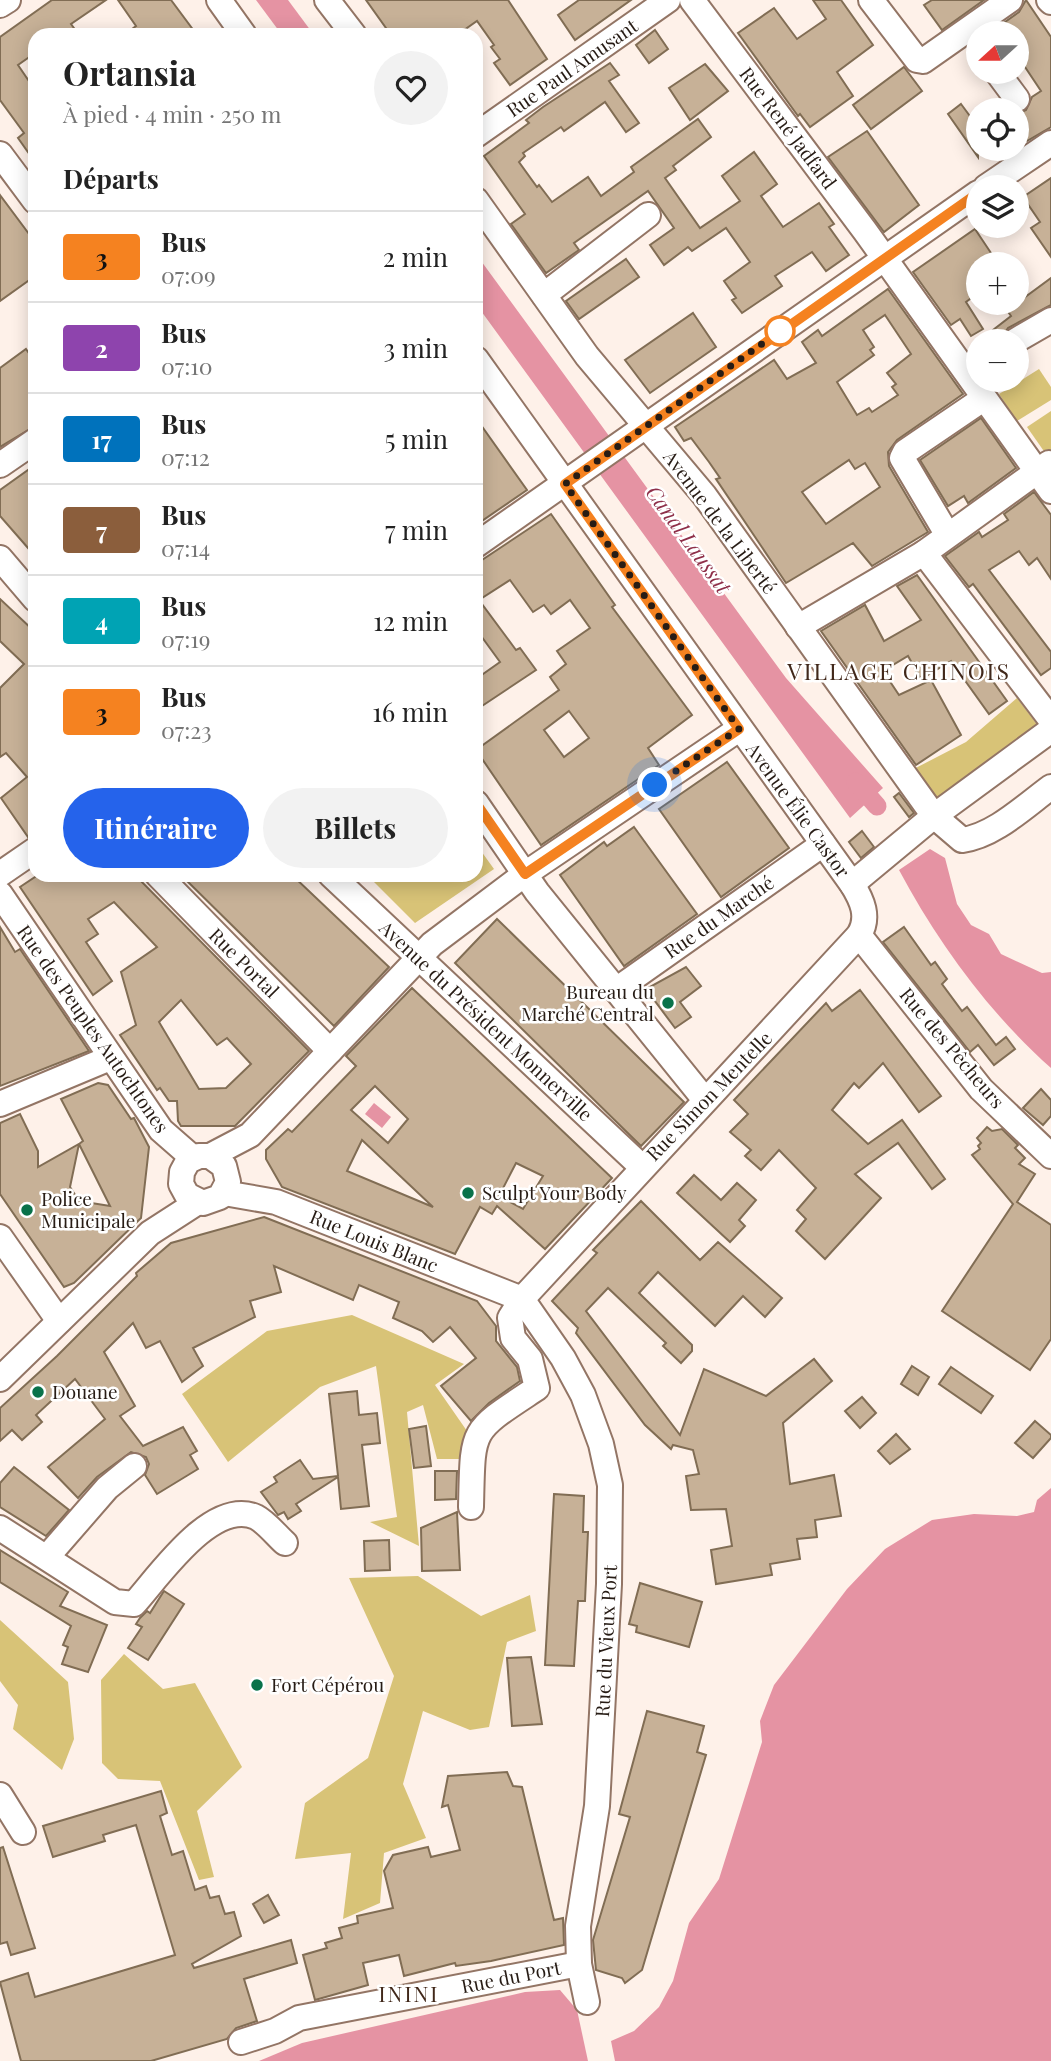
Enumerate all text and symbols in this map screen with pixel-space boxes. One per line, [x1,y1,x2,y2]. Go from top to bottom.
street label: Rue Paul Amusant [501,12,642,122]
north arrow [966,21,1029,84]
map controls [966,21,1029,392]
text: Ortansia [63,50,196,94]
button: heart [374,51,448,125]
street label: Rue René Jadfard [734,61,843,194]
text: À pied · 4 min · 250 m [63,98,281,129]
button: locate [966,98,1029,161]
text: Départs [63,161,159,196]
button: layers [966,175,1029,238]
text: Bus [161,224,206,259]
text: 2 min [383,239,448,274]
text: 3 [96,241,107,273]
button: + [966,252,1029,315]
text: 07:09 [161,259,216,290]
text: Bus [161,315,206,350]
unlabelled marker [765,316,795,346]
button: − [966,329,1029,392]
text: 3 min [384,330,448,365]
text: 2 [95,332,108,364]
text: 07:10 [161,350,213,381]
text: Bus [161,406,206,441]
text: 5 min [385,421,448,456]
text: 17 [91,423,112,455]
text: 07:12 [161,441,210,472]
street label: Avenue de la Liberté [658,443,783,599]
water label: Canal Laussat [641,479,739,599]
text: Bus [161,497,206,532]
text: 7 min [385,512,448,547]
text: 7 [96,514,107,546]
text: 07:14 [161,532,210,563]
text: Bus [161,588,206,623]
text: 12 min [373,603,448,638]
text: 4 [95,605,108,637]
text: 07:19 [161,623,210,654]
district label: VILLAGE CHINOIS [786,655,1011,686]
text: Bus [161,679,206,714]
text: 16 min [372,694,448,729]
text: 3 [96,696,107,728]
text: 07:23 [161,714,212,745]
street label: Avenue Élie Castor [740,736,857,883]
your location [637,767,672,802]
button: Itinéraire [63,788,249,868]
button: Billets [263,788,448,868]
street label: Rue du Marché [658,869,779,964]
street label: Avenue du Président Monnerville [374,914,599,1126]
street label: Rue des Peuples Autochtones [12,919,176,1138]
street label: Rue Portal [204,922,286,1003]
place label: Bureau du Marché Central [521,978,655,1026]
street label: Rue des Pêcheurs [895,982,1011,1113]
marker: Bureau du Marché Central [660,995,676,1011]
street label: Rue Simon Mentelle [640,1025,777,1166]
place label: Sculpt Your Body [482,1179,627,1205]
place label: Police Municipale [41,1185,135,1233]
marker: Sculpt Your Body [460,1185,476,1201]
marker: Police Municipale [19,1202,35,1218]
street label: Rue Louis Blanc [306,1202,442,1278]
place label: Douane [52,1378,118,1404]
marker: Douane [30,1384,46,1400]
street label: Rue du Vieux Port [588,1564,622,1718]
place label: Fort Cépérou [271,1671,384,1697]
marker: Fort Cépérou [249,1677,265,1693]
street label: Rue du Port [459,1954,563,1998]
district label: ININI [378,1979,440,2007]

